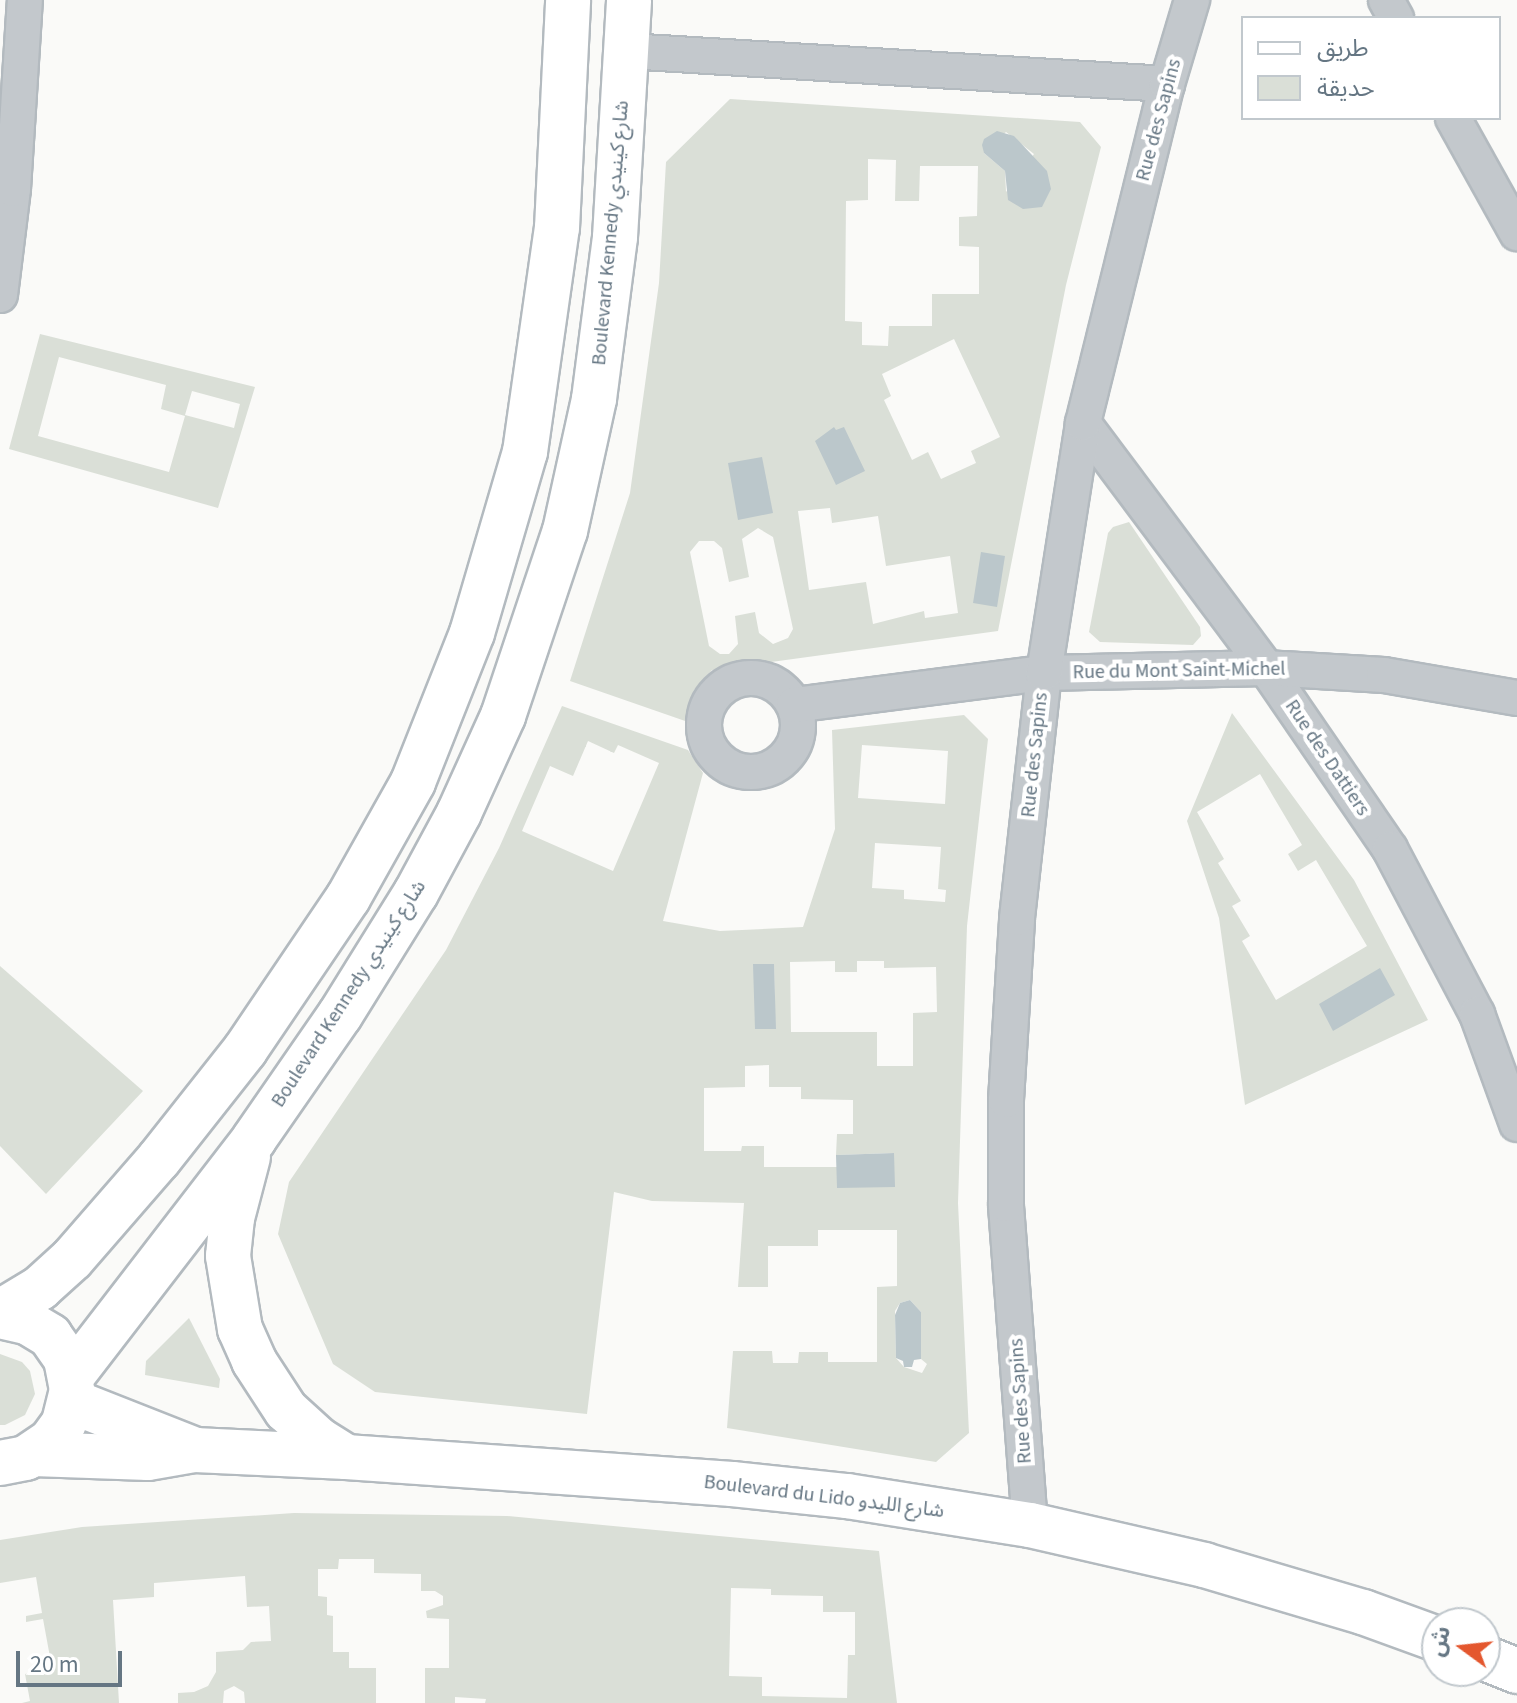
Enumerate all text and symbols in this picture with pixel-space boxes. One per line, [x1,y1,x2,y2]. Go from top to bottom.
legend [1241,16,1501,120]
text: طريق [1317,31,1369,66]
street label: Rue des Sapins [1131,56,1187,184]
text: حديقة [1317,71,1375,106]
street label: Boulevard Kennedy شارع كينيدي [587,100,635,366]
street label: Rue du Mont Saint-Michel [1072,657,1286,685]
street label: Rue des Sapins [1016,691,1054,819]
street label: Rue des Dattiers [1279,695,1375,821]
street label: Boulevard Kennedy شارع كينيدي [267,876,431,1112]
street label: Rue des Sapins [1005,1337,1037,1465]
street label: Boulevard du Lido شارع الليدو [702,1470,946,1524]
north arrow [1421,1607,1501,1687]
text: ش [1420,1623,1459,1660]
scale bar [20,1635,126,1685]
text: 20 m [30,1647,79,1682]

